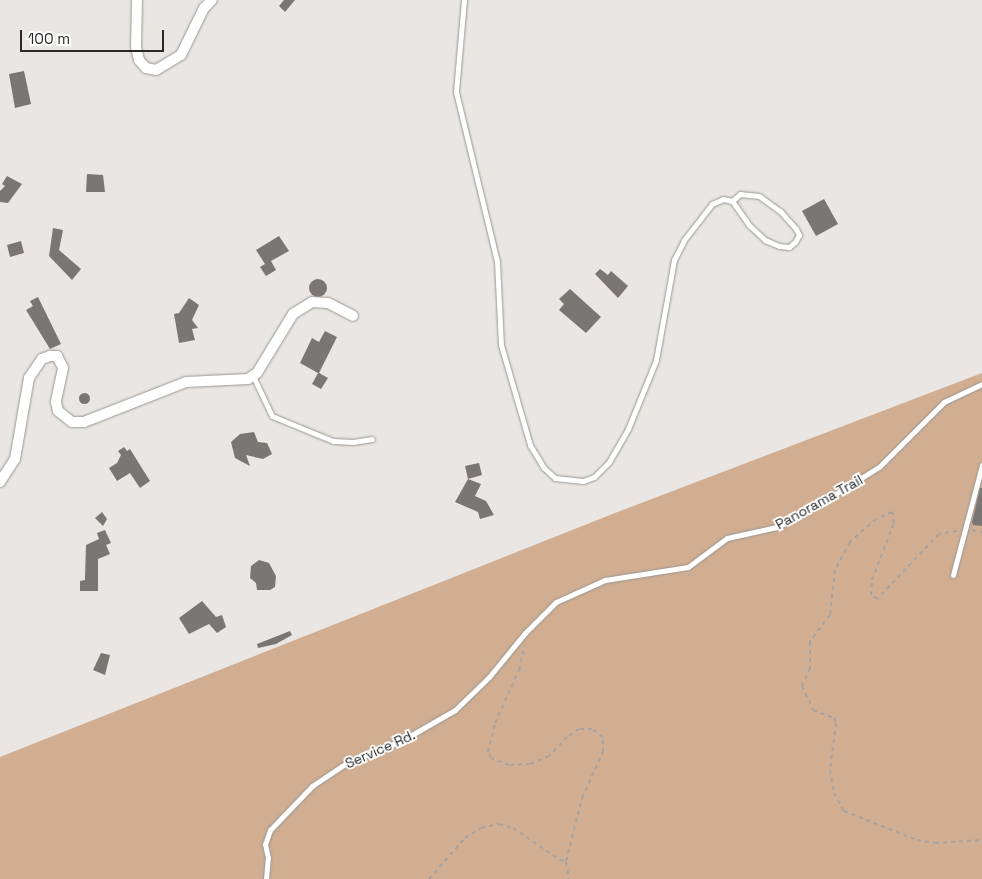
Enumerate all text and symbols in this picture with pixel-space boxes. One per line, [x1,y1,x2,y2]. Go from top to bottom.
scale bar [22,20,166,52]
text: 100 m [28,29,70,48]
street label: Panorama Trail [772,471,866,533]
street label: Service Rd. [342,726,418,772]

